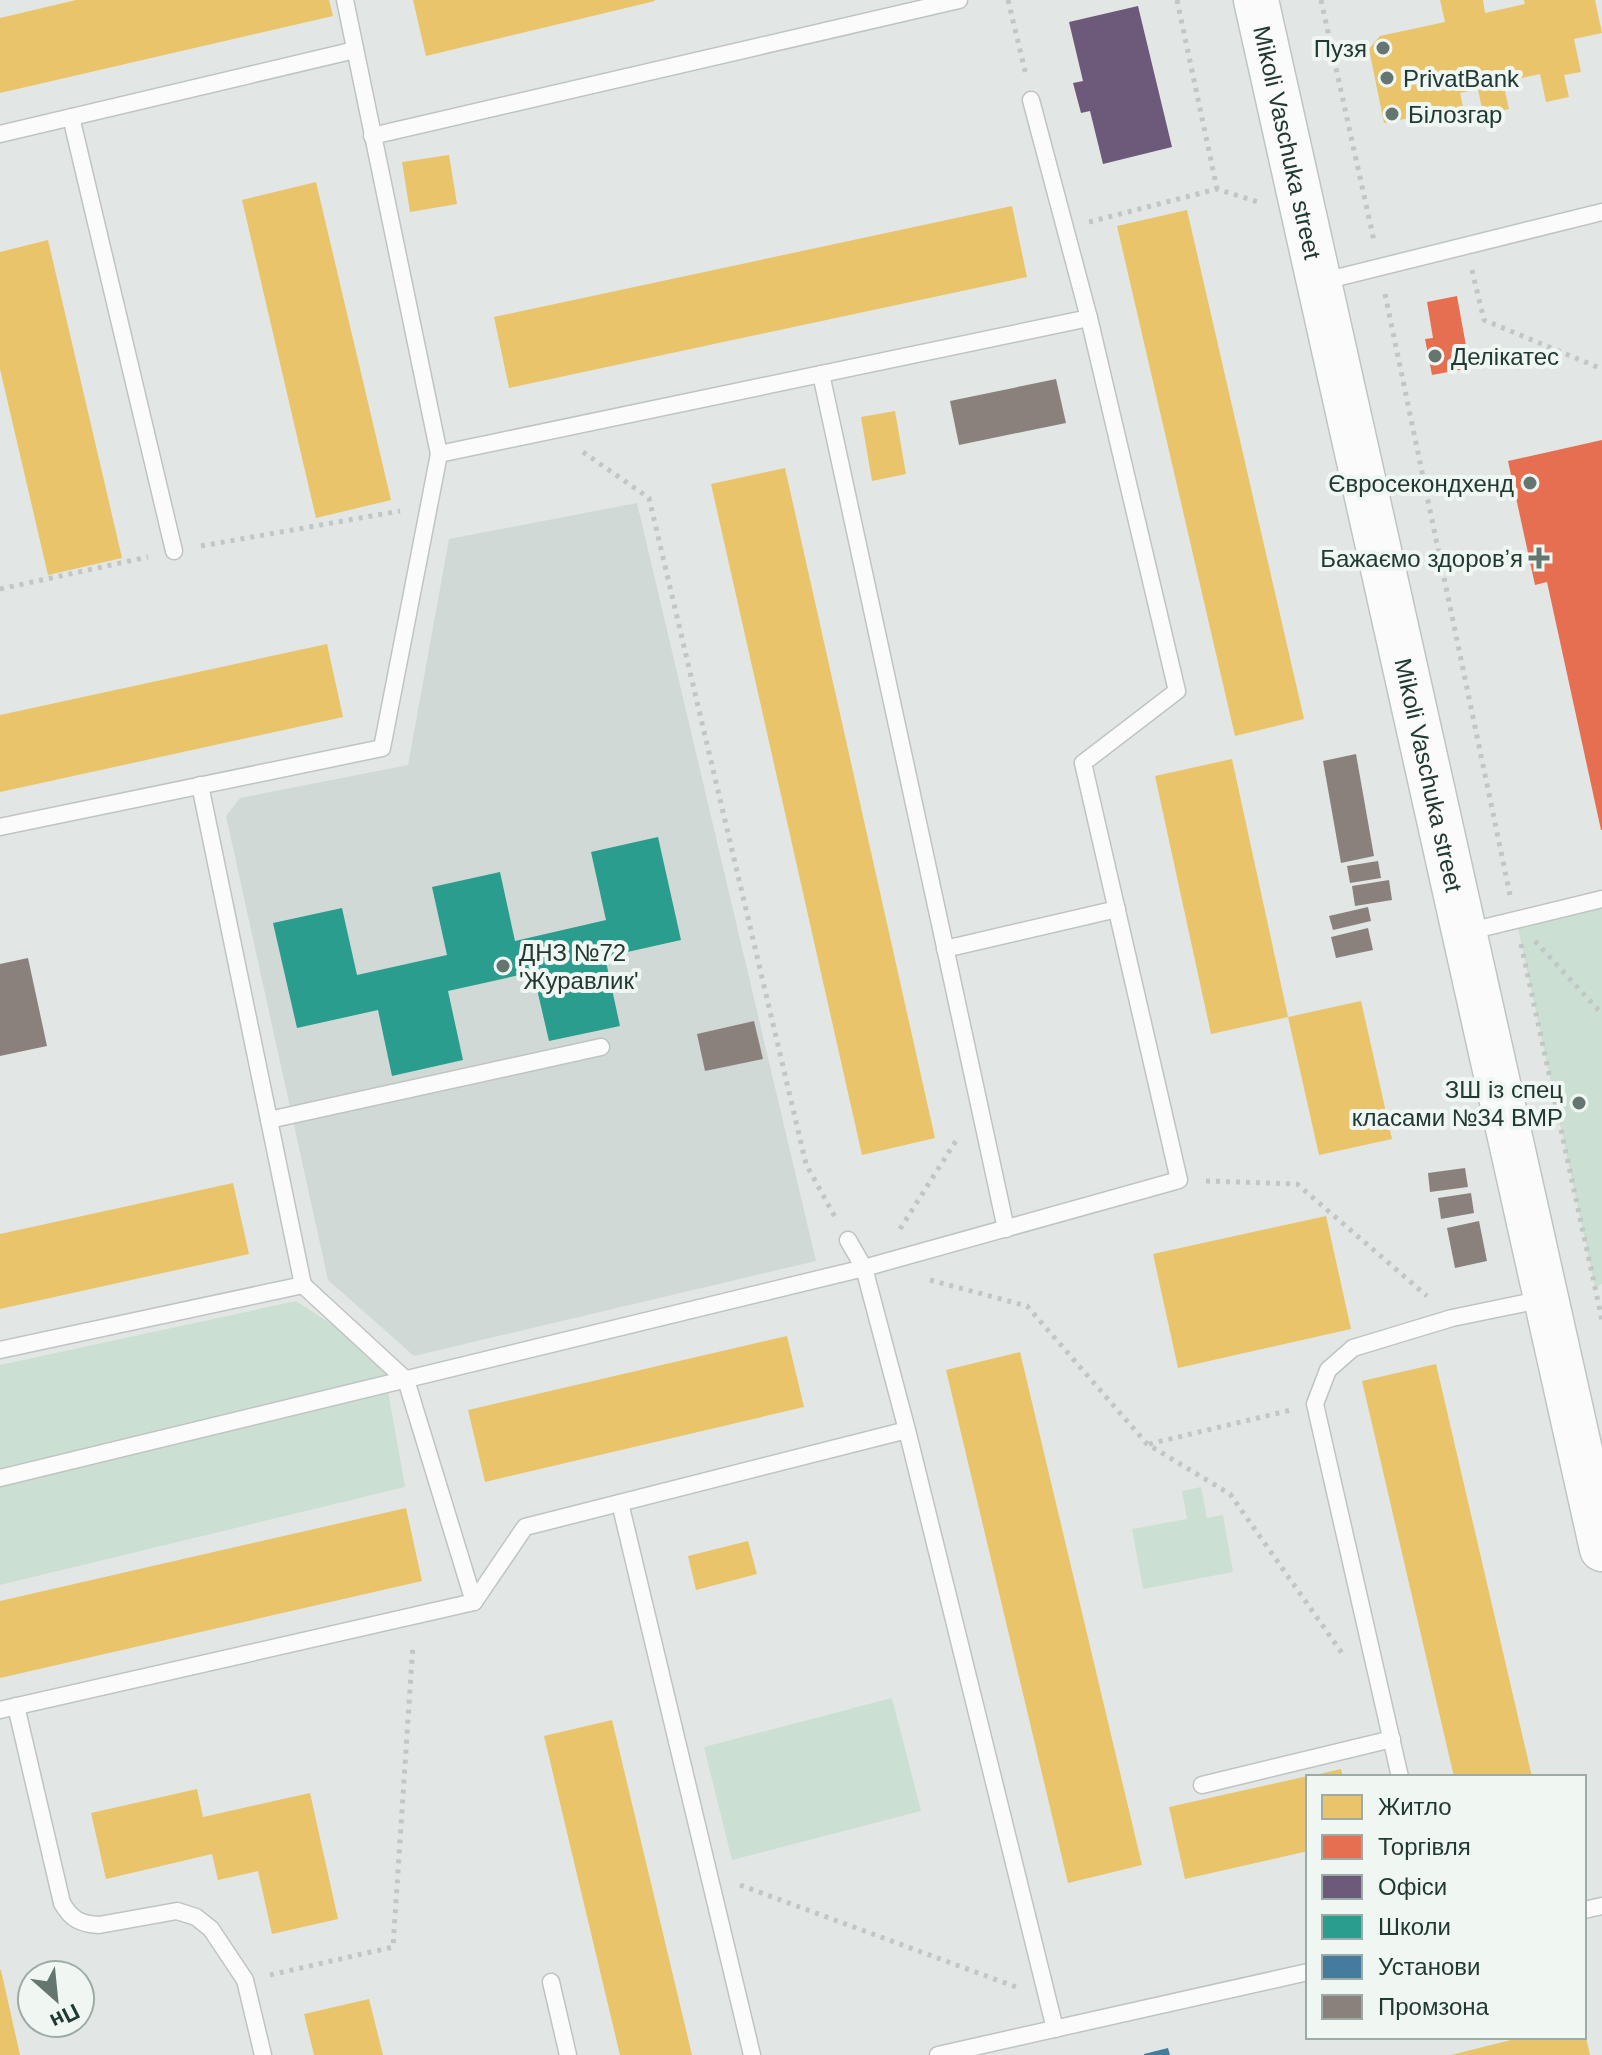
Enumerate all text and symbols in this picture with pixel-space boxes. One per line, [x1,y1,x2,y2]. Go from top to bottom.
street label: Mikoli Vaschuka street [1249,23,1327,262]
place label: Пузя [1314,35,1367,62]
marker: Пузя [1374,39,1392,57]
place label: PrivatBank [1403,65,1520,92]
marker: PrivatBank [1378,69,1396,87]
place label: Білозгар [1408,101,1502,128]
marker: Білозгар [1383,105,1401,123]
place label: Делікатес [1451,343,1559,370]
marker: Делікатес [1426,347,1444,365]
place label: Євросекондхенд [1328,470,1514,497]
marker: Євросекондхенд [1521,474,1539,492]
place label: Бажаємо здоровʼя [1320,545,1523,572]
marker: Бажаємо здоровʼя [1530,549,1548,567]
street label: Mikoli Vaschuka street [1390,656,1468,895]
place label: ДНЗ №72 'Журавлик' [519,939,639,994]
marker: ДНЗ №72 'Журавлик' [494,957,512,975]
place label: ЗШ із спец класами №34 ВМР [1352,1076,1563,1131]
marker: ЗШ із спец класами №34 ВМР [1570,1094,1588,1112]
legend [1306,1775,1586,2039]
text: Житло [1378,1793,1452,1820]
text: Торгівля [1378,1833,1471,1860]
text: Офіси [1378,1873,1447,1900]
text: Школи [1378,1913,1451,1940]
text: Установи [1378,1953,1480,1980]
north arrow [16,1959,96,2039]
text: Промзона [1378,1993,1490,2020]
text: Пн [46,1999,83,2034]

